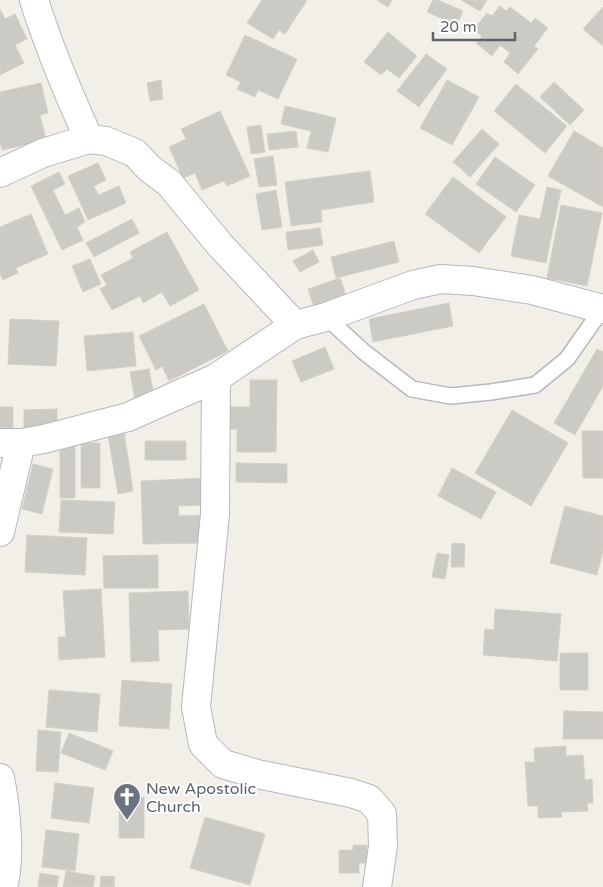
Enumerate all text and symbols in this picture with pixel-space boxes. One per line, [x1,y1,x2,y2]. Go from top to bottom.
scale bar [433,10,516,42]
text: 20 m [440,18,477,36]
place label: New Apostolic Church [146,779,256,817]
church icon: New Apostolic Church [112,782,142,821]

